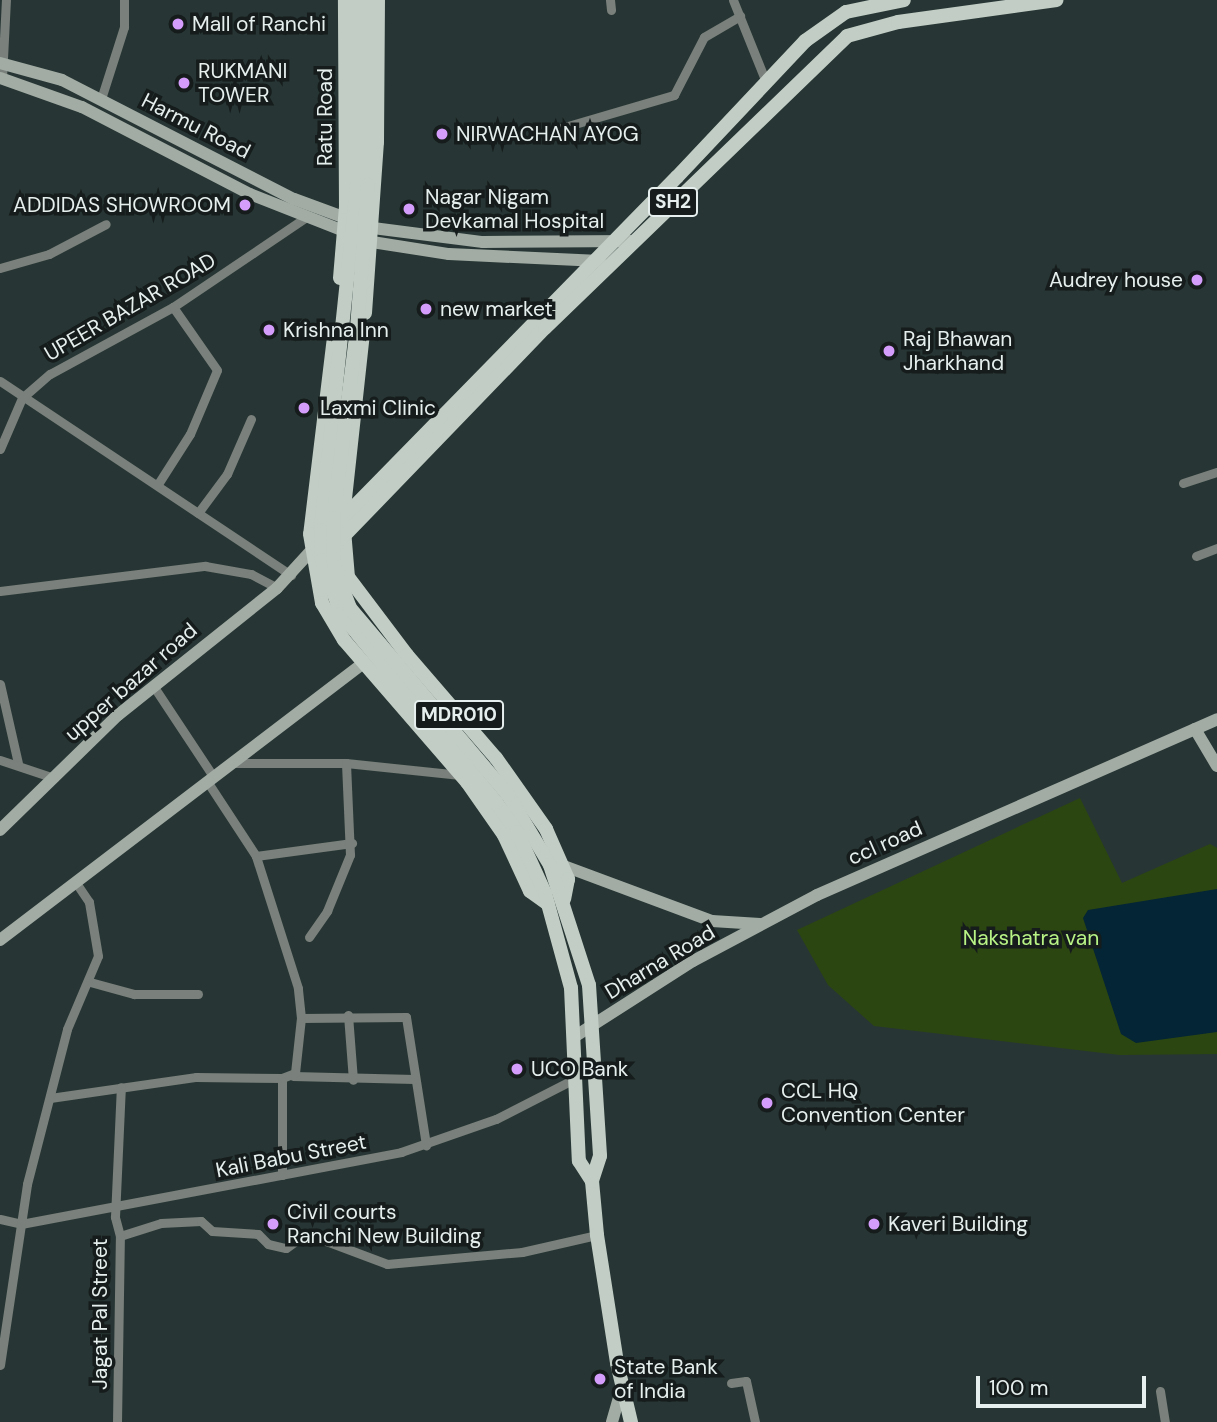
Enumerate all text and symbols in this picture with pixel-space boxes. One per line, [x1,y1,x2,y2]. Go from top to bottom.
place label: Mall of Ranchi [192,11,326,37]
marker: Mall of Ranchi [170,16,186,32]
place label: RUKMANI TOWER [198,58,288,108]
street label: Ratu Road [312,68,338,166]
marker: RUKMANI TOWER [176,75,192,91]
street label: Harmu Road [137,88,255,164]
place label: NIRWACHAN AYOG [456,121,639,147]
marker: NIRWACHAN AYOG [434,126,450,142]
place label: Nagar Nigam Devkamal Hospital [425,184,604,234]
road number: SH2 [647,186,699,218]
place label: ADDIDAS SHOWROOM [13,192,231,218]
marker: ADDIDAS SHOWROOM [237,197,253,213]
marker: Nagar Nigam Devkamal Hospital [399,199,419,219]
street label: UPEER BAZAR ROAD [40,248,220,366]
place label: Audrey house [1049,267,1183,293]
marker: Audrey house [1189,272,1205,288]
place label: new market [440,296,553,322]
marker: new market [418,301,434,317]
place label: Krishna Inn [283,317,389,343]
marker: Krishna Inn [261,322,277,338]
place label: Raj Bhawan Jharkhand [903,326,1012,376]
marker: Raj Bhawan Jharkhand [881,343,897,359]
place label: Laxmi Clinic [320,395,436,421]
marker: Laxmi Clinic [294,398,314,418]
street label: upper bazar road [60,618,202,746]
road number: MDR010 [414,700,504,730]
street label: ccl road [844,815,926,871]
street label: Dharna Road [601,919,719,1005]
park label: Nakshatra van [963,925,1099,951]
place label: UCO Bank [531,1056,628,1082]
marker: UCO Bank [509,1061,525,1077]
place label: CCL HQ Convention Center [781,1078,965,1128]
marker: CCL HQ Convention Center [759,1095,775,1111]
street label: Kali Babu Street [214,1129,368,1183]
place label: Civil courts Ranchi New Building [287,1199,481,1249]
place label: Kaveri Building [888,1211,1028,1237]
marker: Civil courts Ranchi New Building [265,1216,281,1232]
marker: Kaveri Building [866,1216,882,1232]
street label: Jagat Pal Street [87,1238,113,1390]
place label: State Bank of India [614,1354,718,1404]
scale bar [979,1362,1149,1406]
marker: State Bank of India [592,1371,608,1387]
text: 100 m [989,1374,1049,1402]

